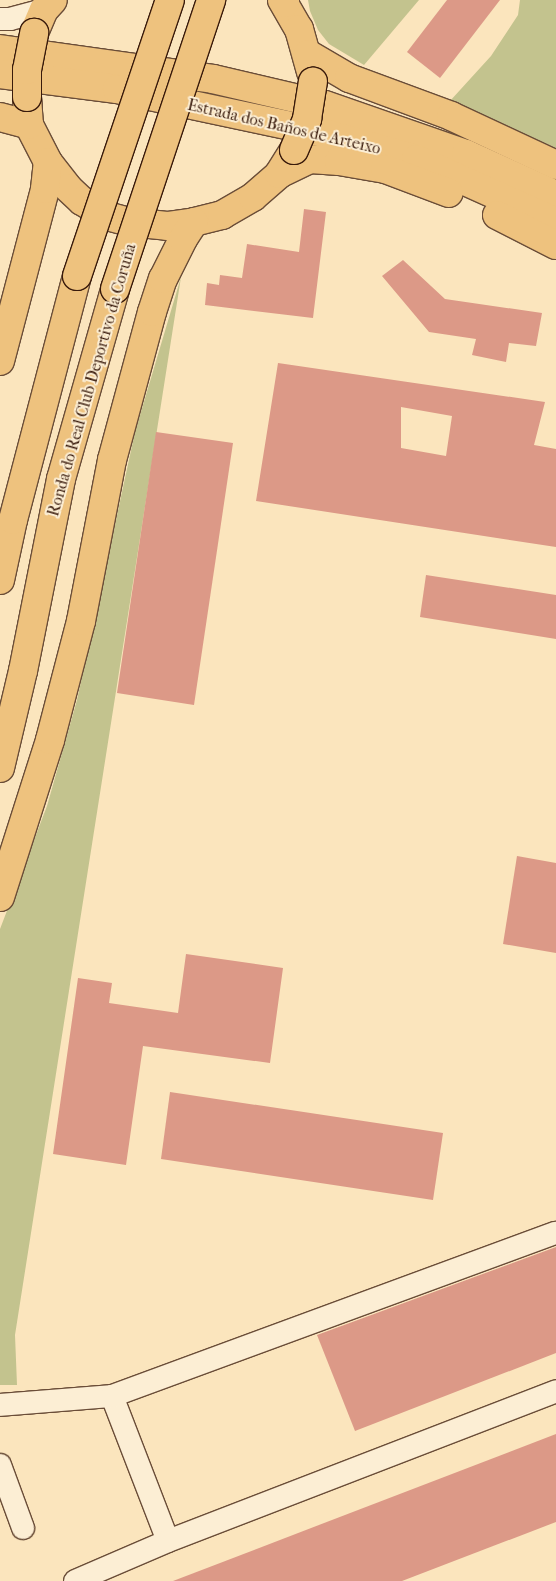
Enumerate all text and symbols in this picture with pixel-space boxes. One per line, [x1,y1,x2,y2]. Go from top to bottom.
street label: Estrada dos Baños de Arteixo [186,95,382,159]
street label: Ronda do Real Club Deportivo da Coruña [44,241,140,519]

